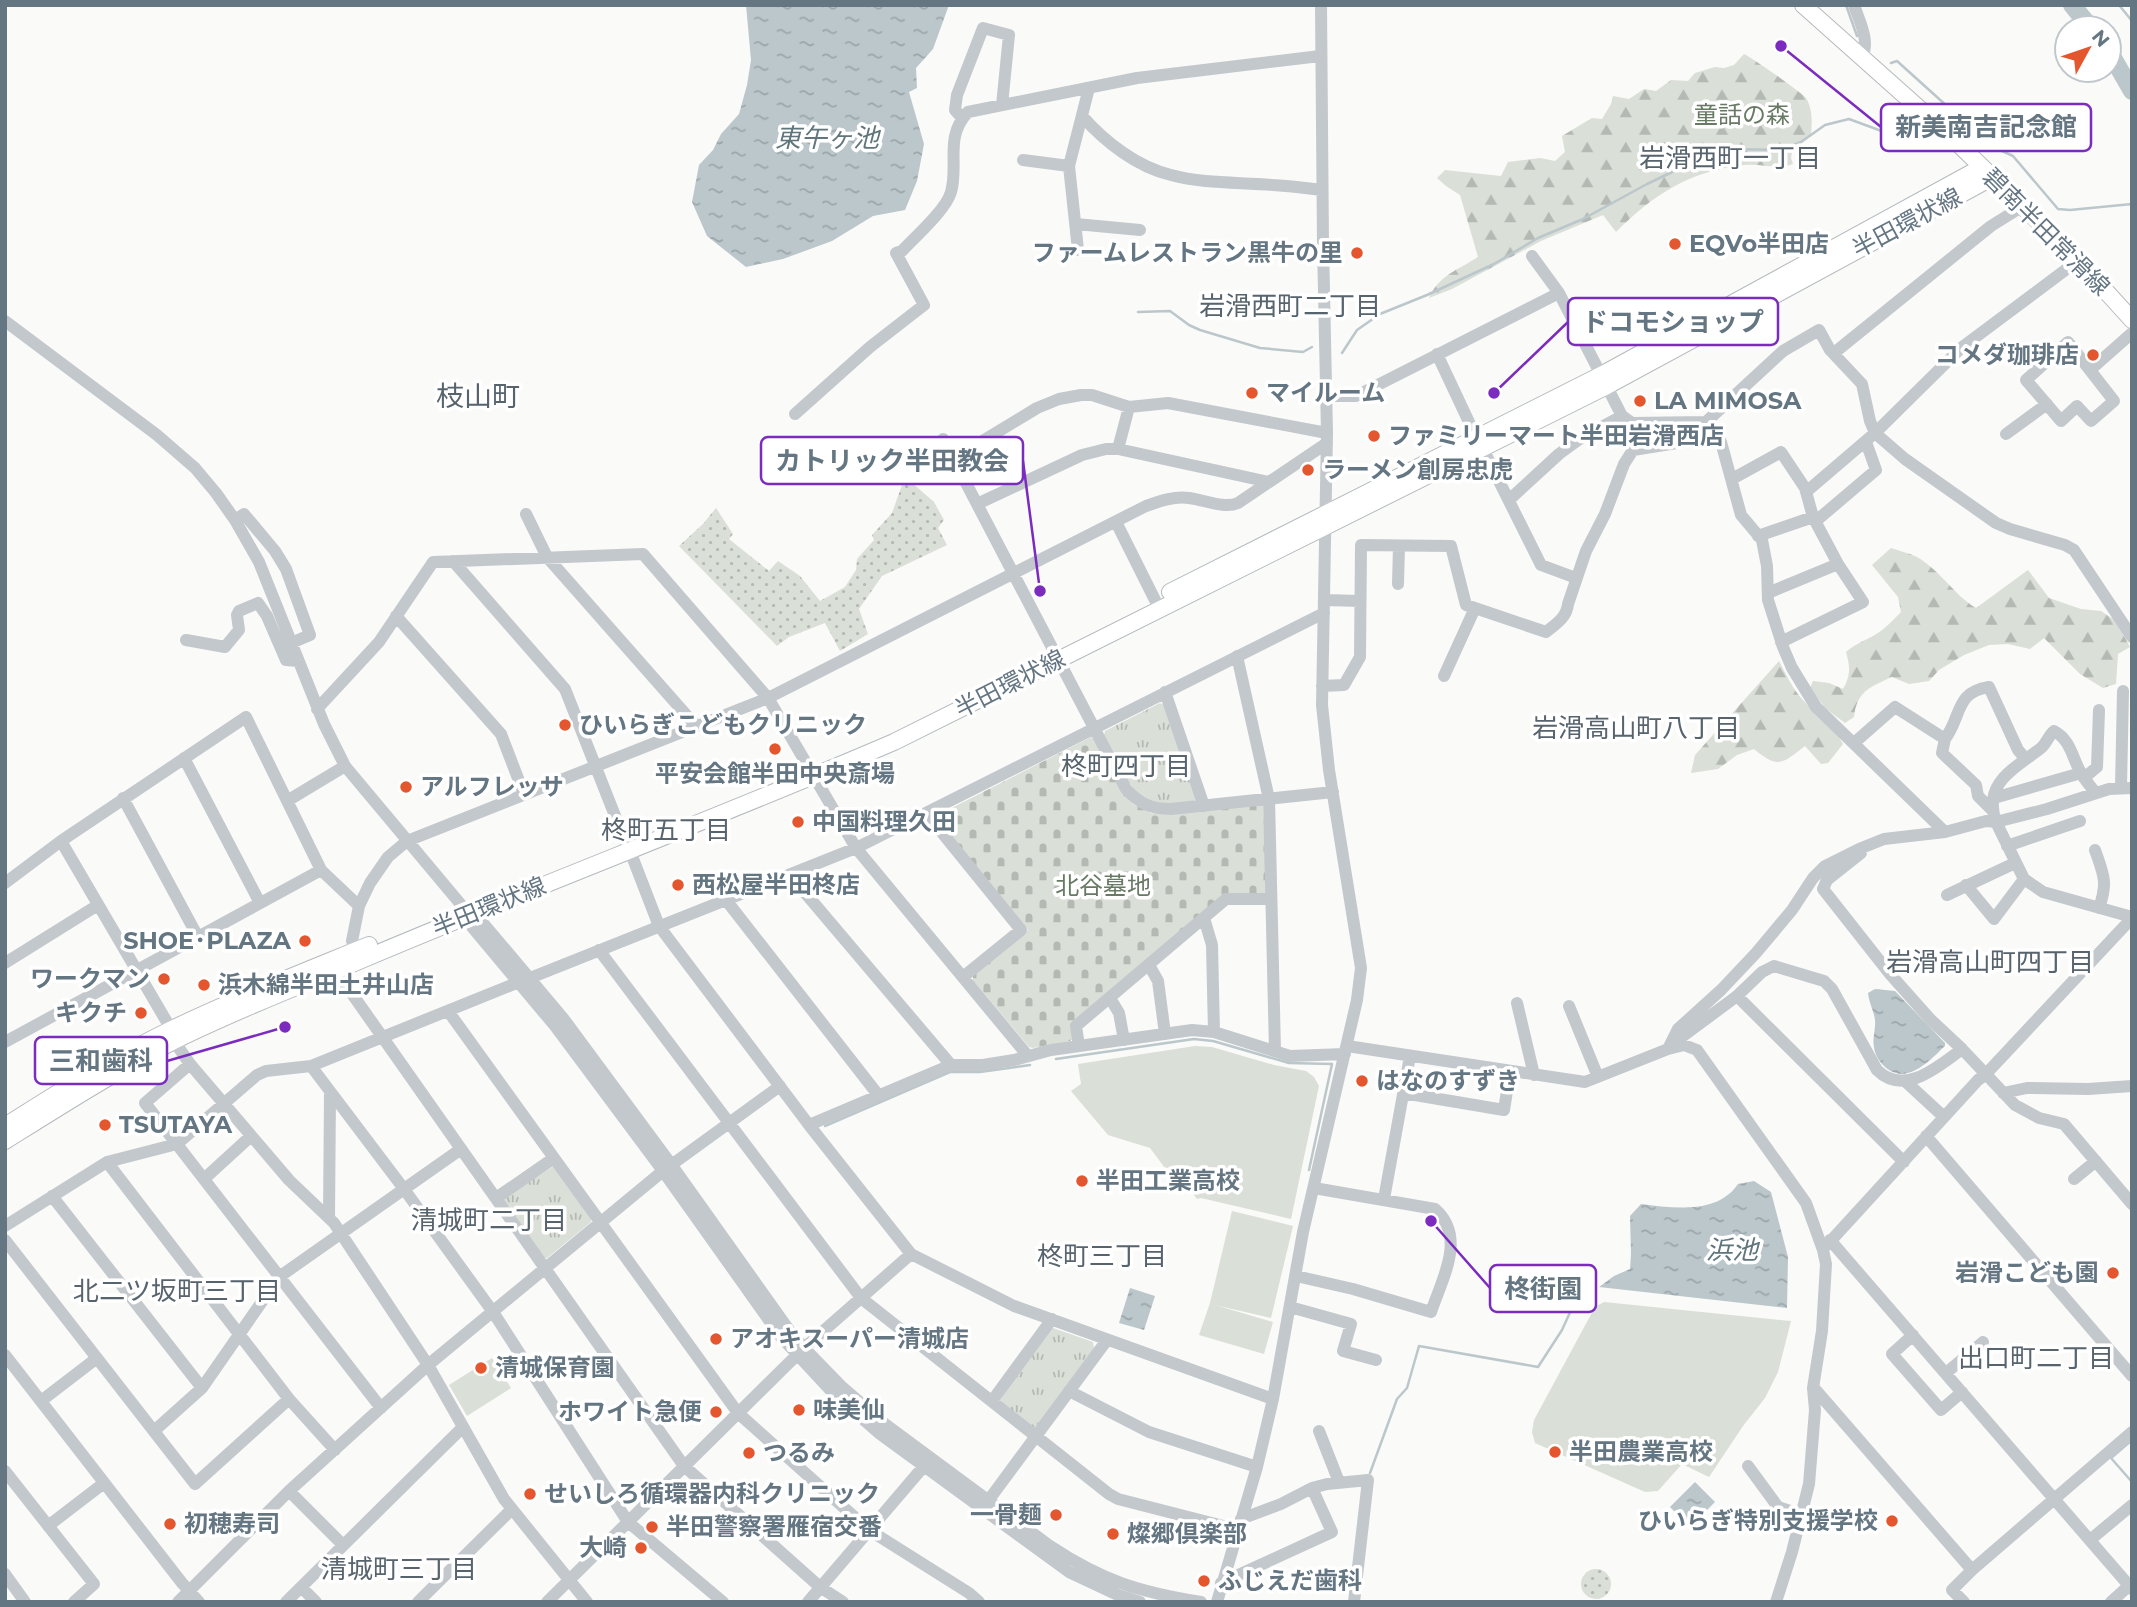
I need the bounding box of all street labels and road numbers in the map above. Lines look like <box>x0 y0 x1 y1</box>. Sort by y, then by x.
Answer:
street label: 碧南半田常滑線 <box>1977 162 2116 301</box>
street label: 半田環状線 <box>1847 182 1967 264</box>
street label: 半田環状線 <box>950 643 1070 724</box>
street label: 半田環状線 <box>428 871 550 942</box>

